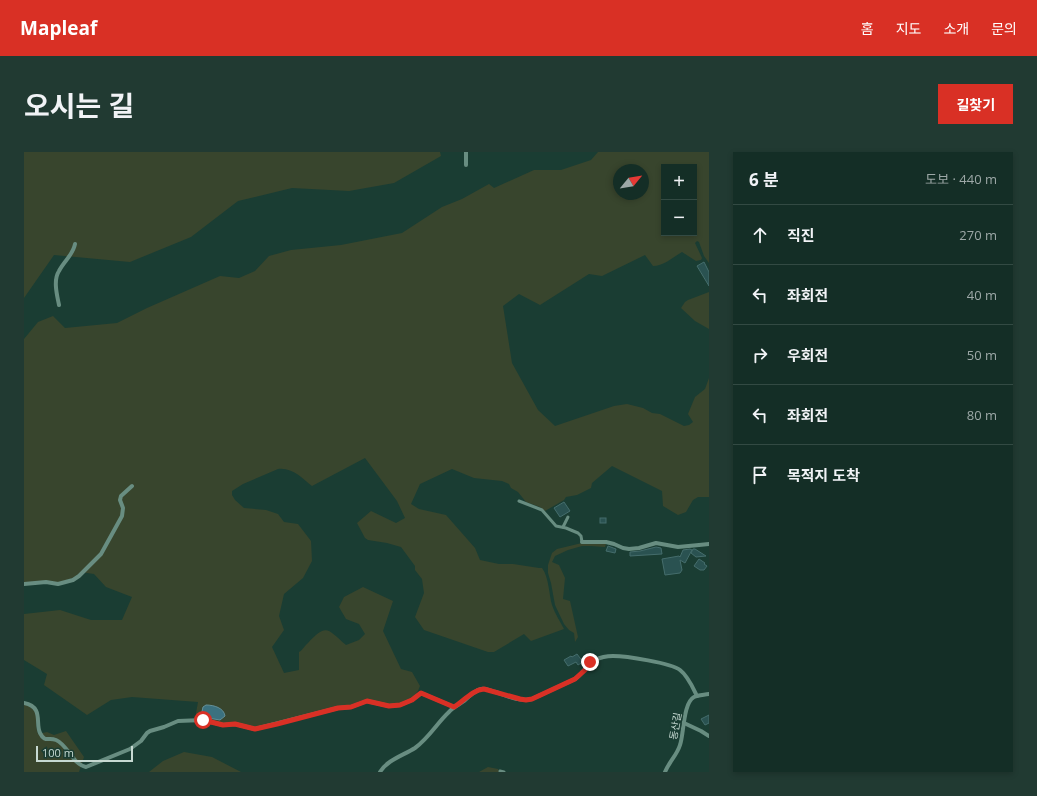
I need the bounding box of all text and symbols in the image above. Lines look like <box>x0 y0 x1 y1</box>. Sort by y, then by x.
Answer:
text: Mapleaf <box>20 15 97 41</box>
text: 홈 <box>861 19 874 38</box>
text: 지도 <box>896 19 921 38</box>
text: 소개 <box>943 19 969 38</box>
text: 문의 <box>991 19 1017 38</box>
button: 길찾기 <box>938 84 1013 124</box>
text: 오시는 길 <box>24 86 134 124</box>
north arrow <box>613 164 649 200</box>
map controls <box>661 164 697 236</box>
button: + <box>661 164 697 200</box>
text: 6 분 <box>749 168 779 191</box>
text: 도보 · 440 m <box>925 170 997 188</box>
button: − <box>661 200 697 236</box>
icon: ahead <box>749 224 771 246</box>
text: 직진 <box>787 225 815 245</box>
text: 270 m <box>959 226 997 244</box>
icon: left <box>749 284 771 306</box>
text: 좌회전 <box>787 285 828 305</box>
text: 40 m <box>967 286 997 304</box>
icon: right <box>749 344 771 366</box>
text: 우회전 <box>787 345 828 365</box>
text: 50 m <box>967 346 997 364</box>
icon: left <box>749 404 771 426</box>
text: 좌회전 <box>787 405 828 425</box>
text: 80 m <box>967 406 997 424</box>
icon: arrive <box>749 464 771 486</box>
text: 목적지 도착 <box>787 465 860 485</box>
route end <box>581 653 599 671</box>
route start <box>194 711 212 729</box>
street label: 동산길 <box>666 711 684 741</box>
scale bar <box>36 744 133 763</box>
text: 100 m <box>42 745 74 760</box>

